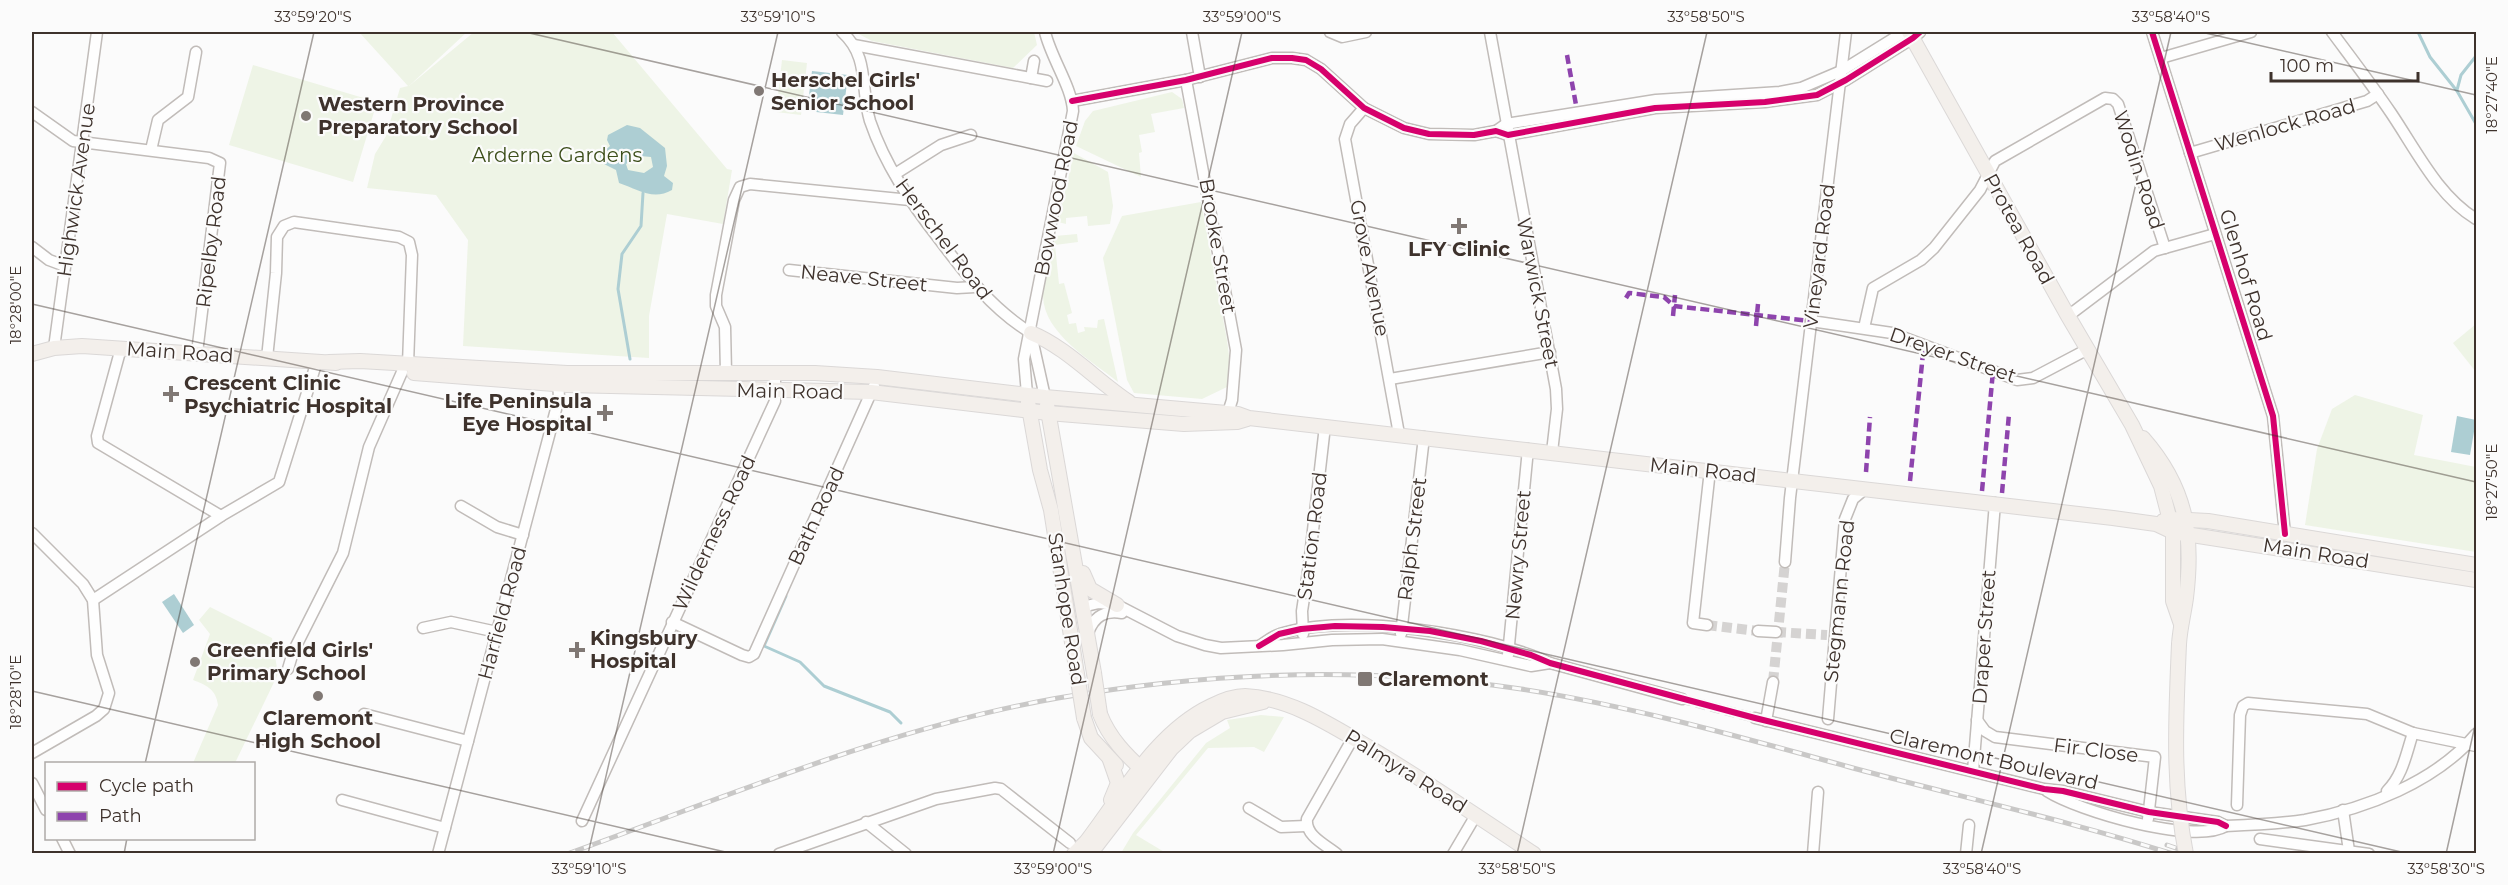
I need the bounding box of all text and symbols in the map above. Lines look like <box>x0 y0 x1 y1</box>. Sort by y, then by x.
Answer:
text: 33°59'20"S <box>274 7 352 26</box>
text: 33°59'10"S <box>741 7 815 26</box>
text: 33°59'00"S <box>1203 7 1281 26</box>
text: 33°58'50"S <box>1667 7 1745 26</box>
text: 33°58'40"S <box>2132 7 2210 26</box>
scale bar <box>2271 45 2418 83</box>
text: 100 m <box>2280 55 2334 77</box>
text: 18°27'40"E <box>2482 56 2501 134</box>
place label: Herschel Girls' Senior School <box>771 68 920 115</box>
marker: Herschel Girls' Senior School <box>752 84 766 98</box>
place label: Western Province Preparatory School <box>318 92 518 139</box>
street label: Wenlock Road <box>2212 93 2358 157</box>
street label: Highwick Avenue <box>52 101 100 279</box>
street label: Wodin Road <box>2108 107 2170 233</box>
marker: Western Province Preparatory School <box>299 109 313 123</box>
street label: Bowwood Road <box>1029 118 1083 278</box>
park label: Arderne Gardens <box>472 143 642 167</box>
street label: Protea Road <box>1979 169 2059 289</box>
street label: Herschel Road <box>891 174 997 304</box>
street label: Ripelby Road <box>191 175 231 309</box>
street label: Brooke Street <box>1194 176 1242 316</box>
street label: Vineyard Road <box>1798 182 1840 330</box>
street label: Grove Avenue <box>1345 198 1395 338</box>
street label: Glenhof Road <box>2215 206 2277 344</box>
street label: Warwick Street <box>1512 216 1564 370</box>
marker: LFY Clinic <box>1450 217 1468 235</box>
place label: LFY Clinic <box>1408 237 1510 261</box>
street label: Neave Street <box>799 259 929 297</box>
text: 18°28'00"E <box>6 266 25 344</box>
street label: Dreyer Street <box>1886 322 2020 388</box>
street label: Main Road <box>126 336 234 368</box>
place label: Crescent Clinic Psychiatric Hospital <box>184 371 392 418</box>
street label: Main Road <box>736 378 844 404</box>
marker: Crescent Clinic Psychiatric Hospital <box>162 385 180 403</box>
place label: Life Peninsula Eye Hospital <box>445 389 592 436</box>
marker: Life Peninsula Eye Hospital <box>596 404 614 422</box>
text: 18°27'50"E <box>2482 444 2501 520</box>
street label: Wilderness Road <box>667 451 761 615</box>
street label: Main Road <box>1648 452 1758 488</box>
street label: Bath Road <box>783 463 849 569</box>
street label: Station Road <box>1292 471 1332 601</box>
street label: Ralph Street <box>1393 476 1431 602</box>
street label: Newry Street <box>1500 489 1536 621</box>
street label: Stegmann Road <box>1819 518 1859 684</box>
street label: Stanhope Road <box>1043 531 1091 687</box>
street label: Main Road <box>2261 533 2371 573</box>
street label: Harfield Road <box>473 544 531 682</box>
street label: Draper Street <box>1967 569 2001 705</box>
place label: Kingsbury Hospital <box>590 626 698 673</box>
place label: Greenfield Girls' Primary School <box>207 638 373 685</box>
marker: Kingsbury Hospital <box>568 641 586 659</box>
text: 18°28'10"E <box>6 655 25 729</box>
marker: Greenfield Girls' Primary School <box>188 655 202 669</box>
place label: Claremont <box>1378 667 1489 691</box>
marker: Claremont <box>1356 670 1374 688</box>
marker: Claremont High School <box>311 689 325 703</box>
place label: Claremont High School <box>255 706 381 753</box>
street label: Claremont Boulevard <box>1887 723 2101 795</box>
street label: Palmyra Road <box>1341 724 1471 818</box>
street label: Fir Close <box>2052 733 2140 767</box>
legend <box>45 762 255 840</box>
text: Cycle path <box>99 775 194 797</box>
text: Path <box>99 805 142 827</box>
text: 33°59'10"S <box>552 859 626 878</box>
text: 33°59'00"S <box>1014 859 1092 878</box>
text: 33°58'50"S <box>1478 859 1556 878</box>
text: 33°58'40"S <box>1943 859 2021 878</box>
text: 33°58'30"S <box>2407 859 2485 878</box>

